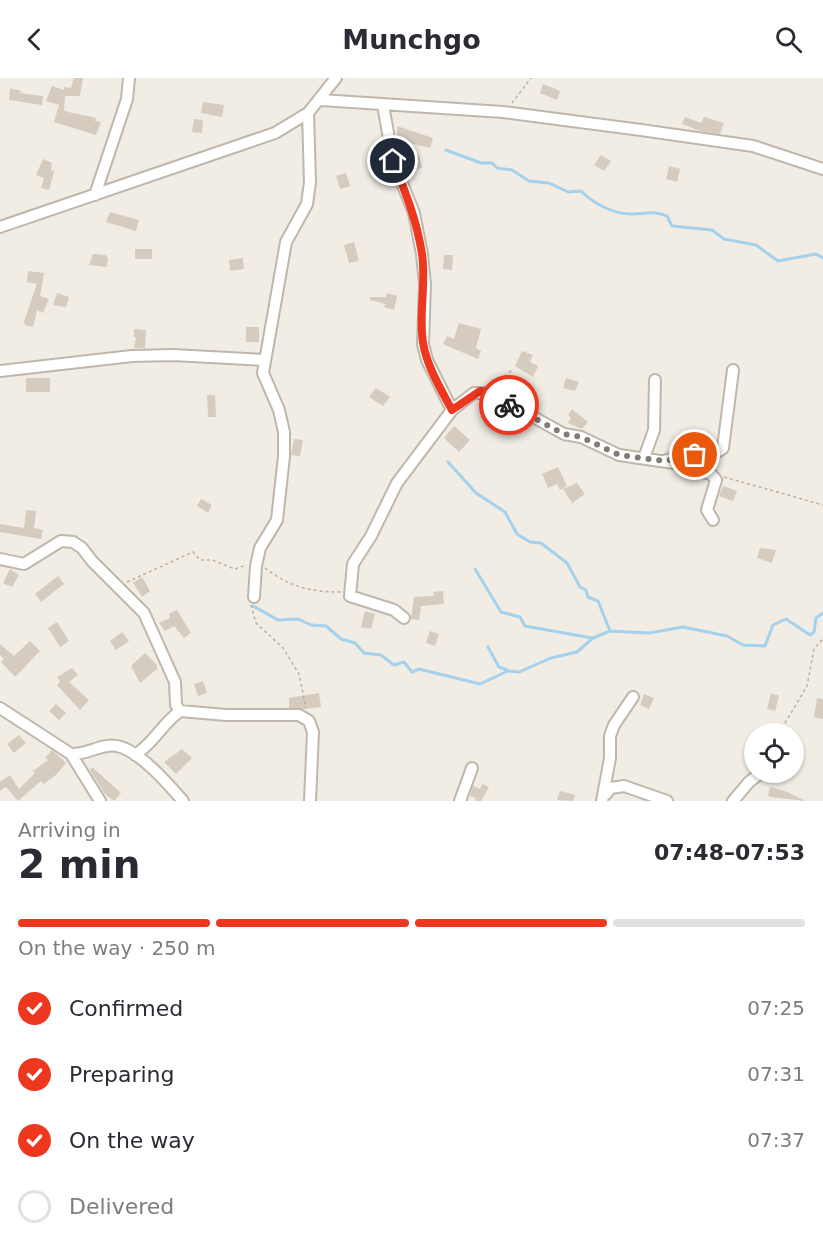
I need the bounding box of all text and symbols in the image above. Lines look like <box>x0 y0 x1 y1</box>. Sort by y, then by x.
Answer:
icon: back <box>18 23 51 56</box>
icon: search <box>772 23 805 56</box>
text: Munchgo <box>342 24 481 55</box>
pin <box>367 135 418 186</box>
icon: home <box>376 144 409 177</box>
courier <box>479 375 539 435</box>
icon: bike <box>493 389 526 422</box>
pin <box>669 429 720 480</box>
icon: bag <box>678 438 711 471</box>
map controls <box>744 723 804 783</box>
button: locate <box>744 723 804 783</box>
text: Arriving in <box>18 818 121 842</box>
text: 07:48–07:53 <box>654 840 805 865</box>
text: 2 min <box>18 842 140 887</box>
text: On the way · 250 m <box>18 936 216 960</box>
icon: check <box>18 992 51 1025</box>
text: Confirmed <box>69 996 183 1021</box>
text: 07:25 <box>747 996 805 1020</box>
icon: check <box>18 1058 51 1091</box>
text: Preparing <box>69 1062 175 1087</box>
text: 07:31 <box>747 1062 805 1086</box>
icon: check <box>18 1124 51 1157</box>
text: On the way <box>69 1128 195 1153</box>
text: 07:37 <box>747 1128 805 1152</box>
text: Delivered <box>69 1194 174 1219</box>

